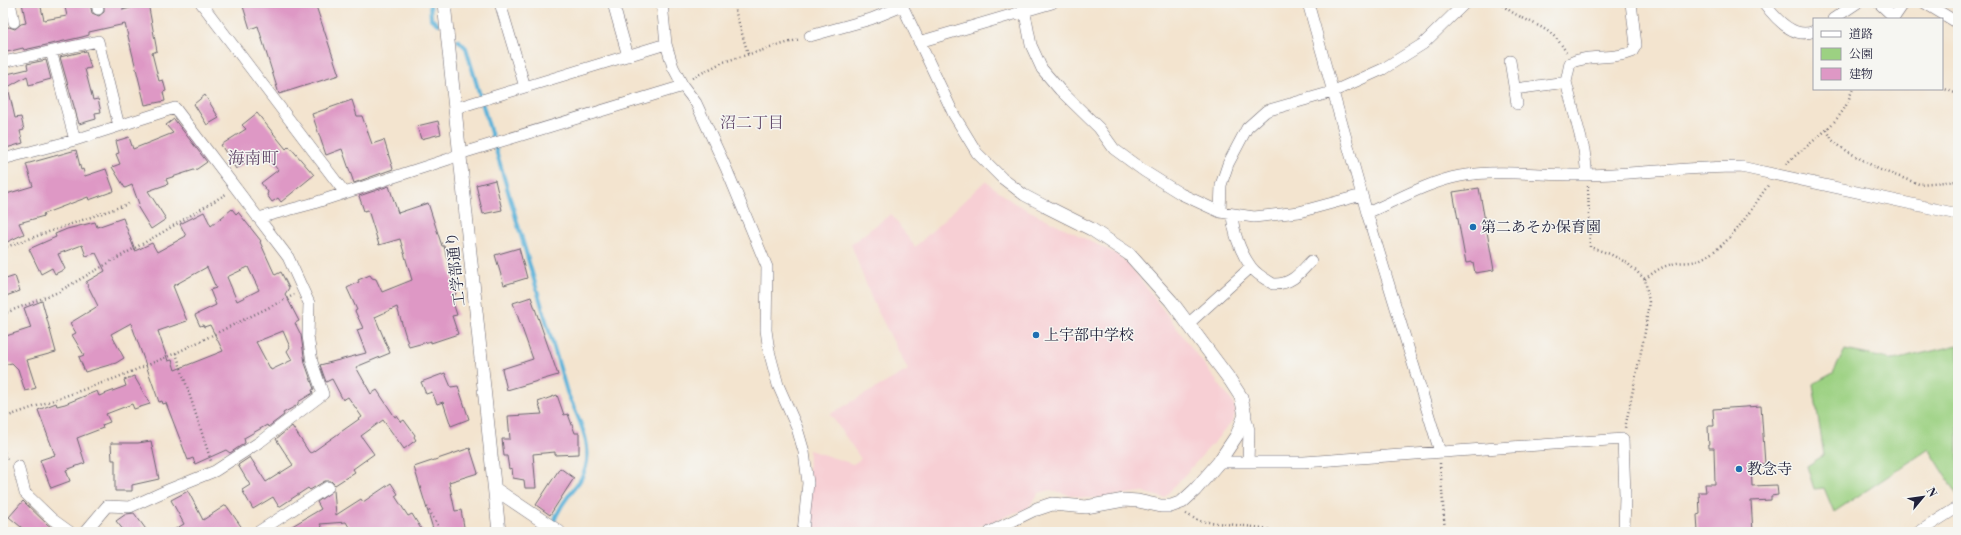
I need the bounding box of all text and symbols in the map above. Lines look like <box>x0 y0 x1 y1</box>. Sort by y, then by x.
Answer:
legend <box>1813 18 1943 90</box>
text: 道路 <box>1849 27 1873 42</box>
text: 公園 <box>1849 47 1873 62</box>
text: 建物 <box>1849 67 1873 82</box>
district label: 沼二丁目 <box>720 113 784 133</box>
district label: 海南町 <box>228 148 279 170</box>
place label: 第二あそか保育園 <box>1481 218 1601 237</box>
marker: 第二あそか保育園 <box>1468 222 1478 232</box>
street label: 工学部通り <box>443 231 469 307</box>
place label: 上宇部中学校 <box>1044 326 1134 345</box>
marker: 上宇部中学校 <box>1031 330 1041 340</box>
place label: 教念寺 <box>1747 460 1792 479</box>
marker: 教念寺 <box>1734 464 1744 474</box>
north arrow <box>1903 477 1943 517</box>
text: N <box>1923 485 1939 500</box>

